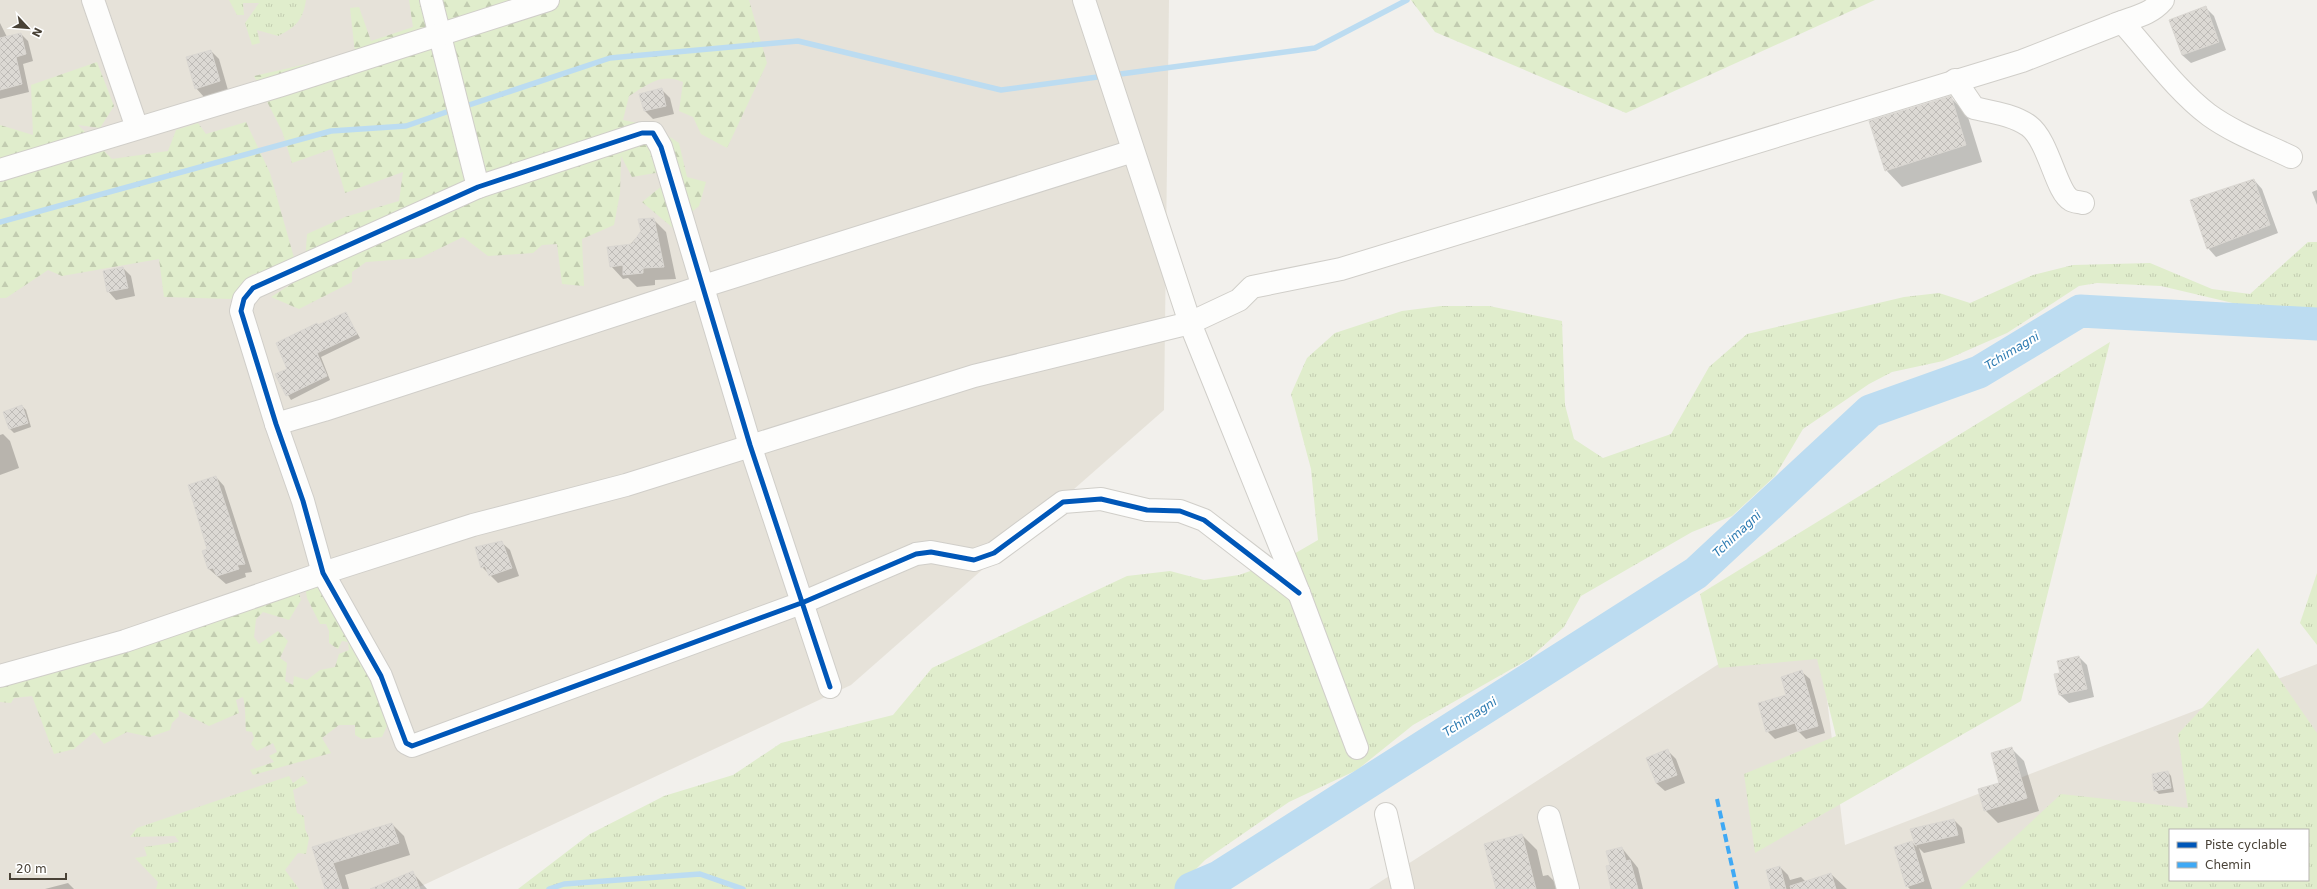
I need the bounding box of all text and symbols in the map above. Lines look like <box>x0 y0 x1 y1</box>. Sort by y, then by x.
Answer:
north arrow <box>8 8 48 48</box>
text: N <box>29 25 44 39</box>
water label: Tchimagni <box>1982 329 2042 373</box>
water label: Tchimagni <box>1710 508 1765 560</box>
water label: Tchimagni <box>1441 694 1500 739</box>
legend <box>2169 829 2309 881</box>
text: Piste cyclable <box>2205 838 2287 852</box>
scale bar <box>10 855 66 881</box>
text: Chemin <box>2205 858 2251 872</box>
text: 20 m <box>16 862 47 876</box>

